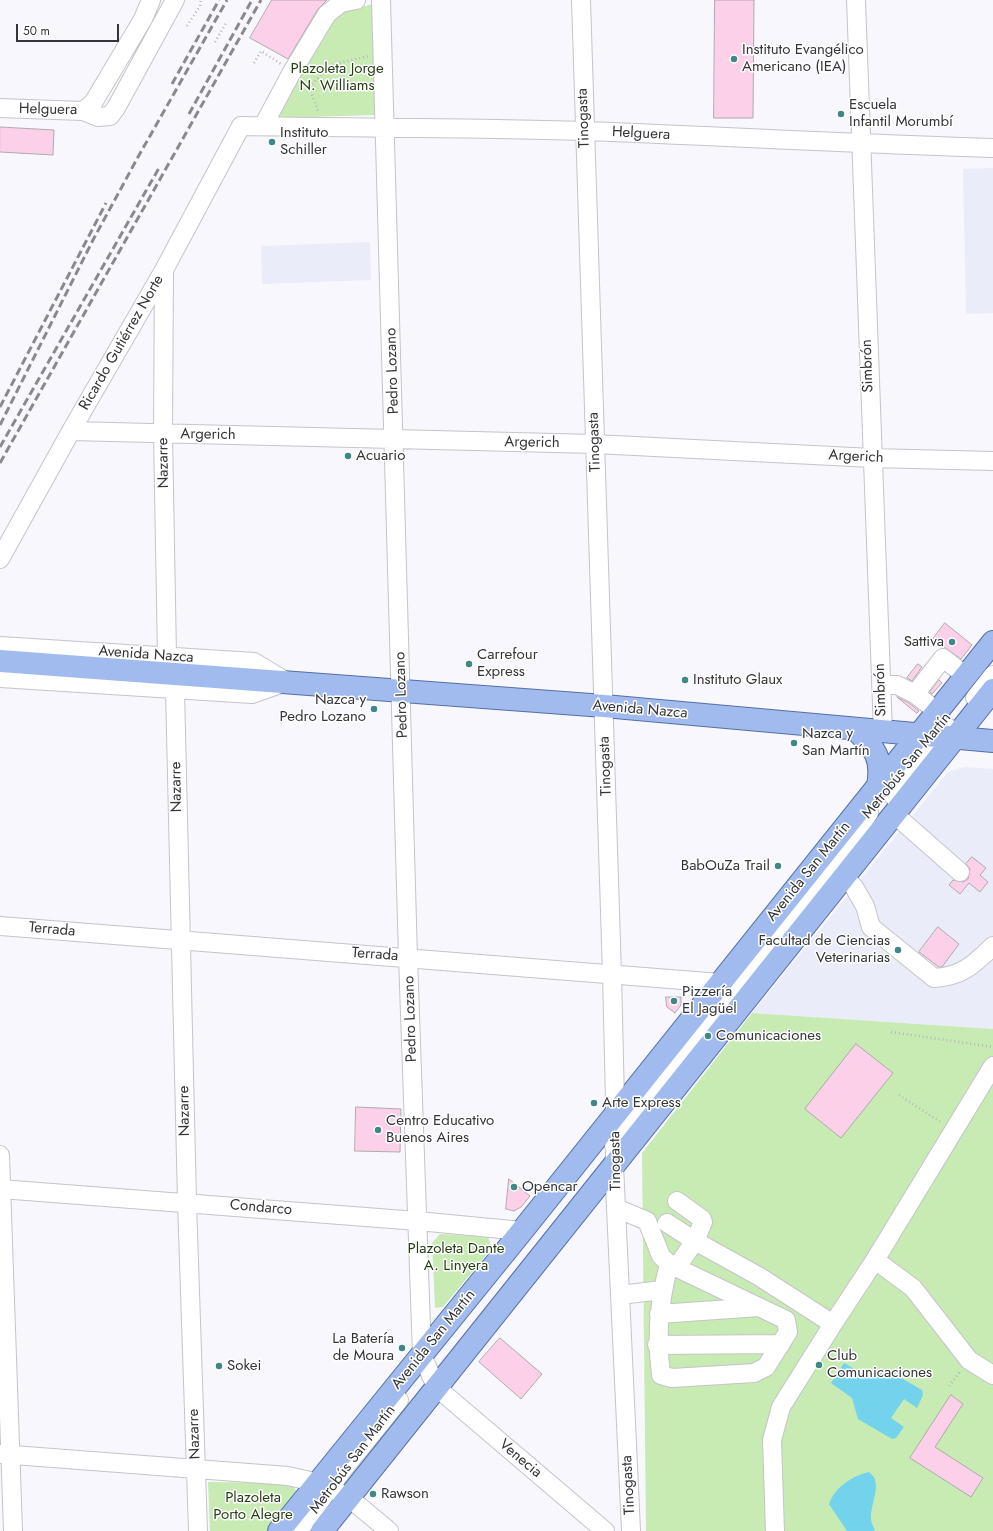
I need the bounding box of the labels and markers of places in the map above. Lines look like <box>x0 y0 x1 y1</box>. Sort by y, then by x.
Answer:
place label: Instituto Evangélico Americano (IEA) <box>742 41 864 76</box>
marker: Instituto Evangélico Americano (IEA) <box>729 54 739 64</box>
place label: Escuela Infantil Morumbí <box>849 96 953 131</box>
marker: Escuela Infantil Morumbí <box>836 109 846 119</box>
place label: Instituto Schiller <box>280 124 328 159</box>
marker: Instituto Schiller <box>267 137 277 147</box>
place label: Acuario <box>356 447 405 465</box>
marker: Acuario <box>343 451 353 461</box>
place label: Sattiva <box>904 633 944 651</box>
marker: Sattiva <box>947 637 957 647</box>
place label: Carrefour Express <box>477 646 538 681</box>
marker: Carrefour Express <box>464 659 474 669</box>
place label: Instituto Glaux <box>693 671 782 689</box>
marker: Instituto Glaux <box>680 675 690 685</box>
place label: Nazca y Pedro Lozano <box>279 691 366 726</box>
marker: Nazca y Pedro Lozano <box>369 704 379 714</box>
place label: Nazca y San Martín <box>802 725 870 760</box>
marker: Nazca y San Martín <box>789 738 799 748</box>
place label: BabOuZa Trail <box>681 857 770 875</box>
marker: BabOuZa Trail <box>773 861 783 871</box>
place label: Facultad de Ciencias Veterinarias <box>758 932 890 967</box>
marker: Facultad de Ciencias Veterinarias <box>893 945 903 955</box>
place label: Pizzería El Jagüel <box>682 983 737 1018</box>
marker: Pizzería El Jagüel <box>669 996 679 1006</box>
place label: Comunicaciones <box>716 1027 821 1045</box>
marker: Comunicaciones <box>703 1031 713 1041</box>
place label: Arte Express <box>602 1094 681 1112</box>
marker: Arte Express <box>589 1098 599 1108</box>
place label: Centro Educativo Buenos Aires <box>386 1112 494 1147</box>
marker: Centro Educativo Buenos Aires <box>373 1125 383 1135</box>
place label: Opencar <box>522 1178 578 1196</box>
marker: Opencar <box>509 1182 519 1192</box>
place label: La Batería de Moura <box>332 1330 394 1365</box>
marker: La Batería de Moura <box>397 1343 407 1353</box>
place label: Club Comunicaciones <box>827 1347 932 1382</box>
place label: Sokei <box>227 1357 261 1375</box>
marker: Club Comunicaciones <box>814 1360 824 1370</box>
marker: Sokei <box>214 1361 224 1371</box>
place label: Rawson <box>381 1485 429 1503</box>
marker: Rawson <box>368 1489 378 1499</box>

